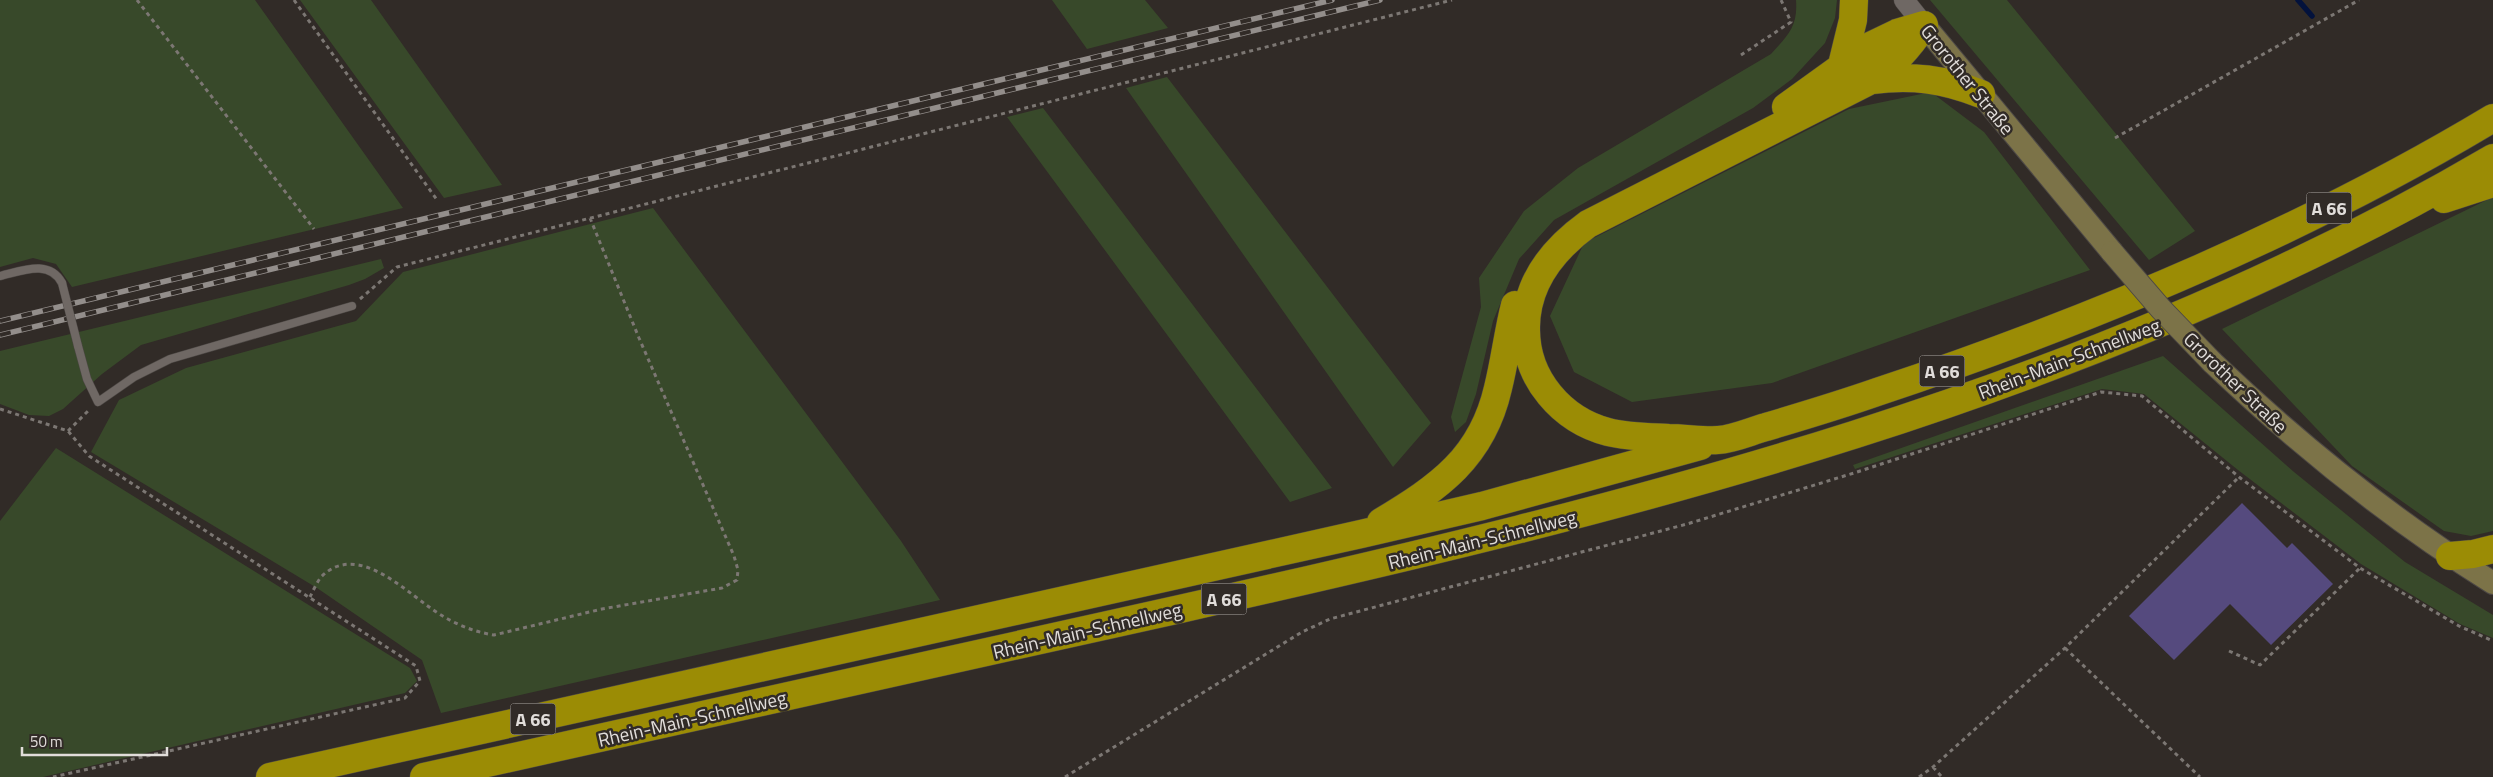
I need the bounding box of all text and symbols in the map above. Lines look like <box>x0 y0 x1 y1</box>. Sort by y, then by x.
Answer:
street label: Grorother Straße <box>1914 17 2022 141</box>
road number: A 66 <box>2306 192 2352 224</box>
street label: Rhein-Main-Schnellweg <box>1974 310 2164 406</box>
street label: Grorother Straße <box>2177 325 2295 439</box>
road number: A 66 <box>1920 356 1964 386</box>
street label: Rhein-Main-Schnellweg <box>1385 502 1579 576</box>
road number: A 66 <box>1202 584 1246 614</box>
street label: Rhein-Main-Schnellweg <box>990 594 1184 666</box>
street label: Rhein-Main-Schnellweg <box>595 682 789 754</box>
road number: A 66 <box>510 704 556 734</box>
scale bar <box>22 724 168 756</box>
text: 50 m <box>30 730 63 753</box>

